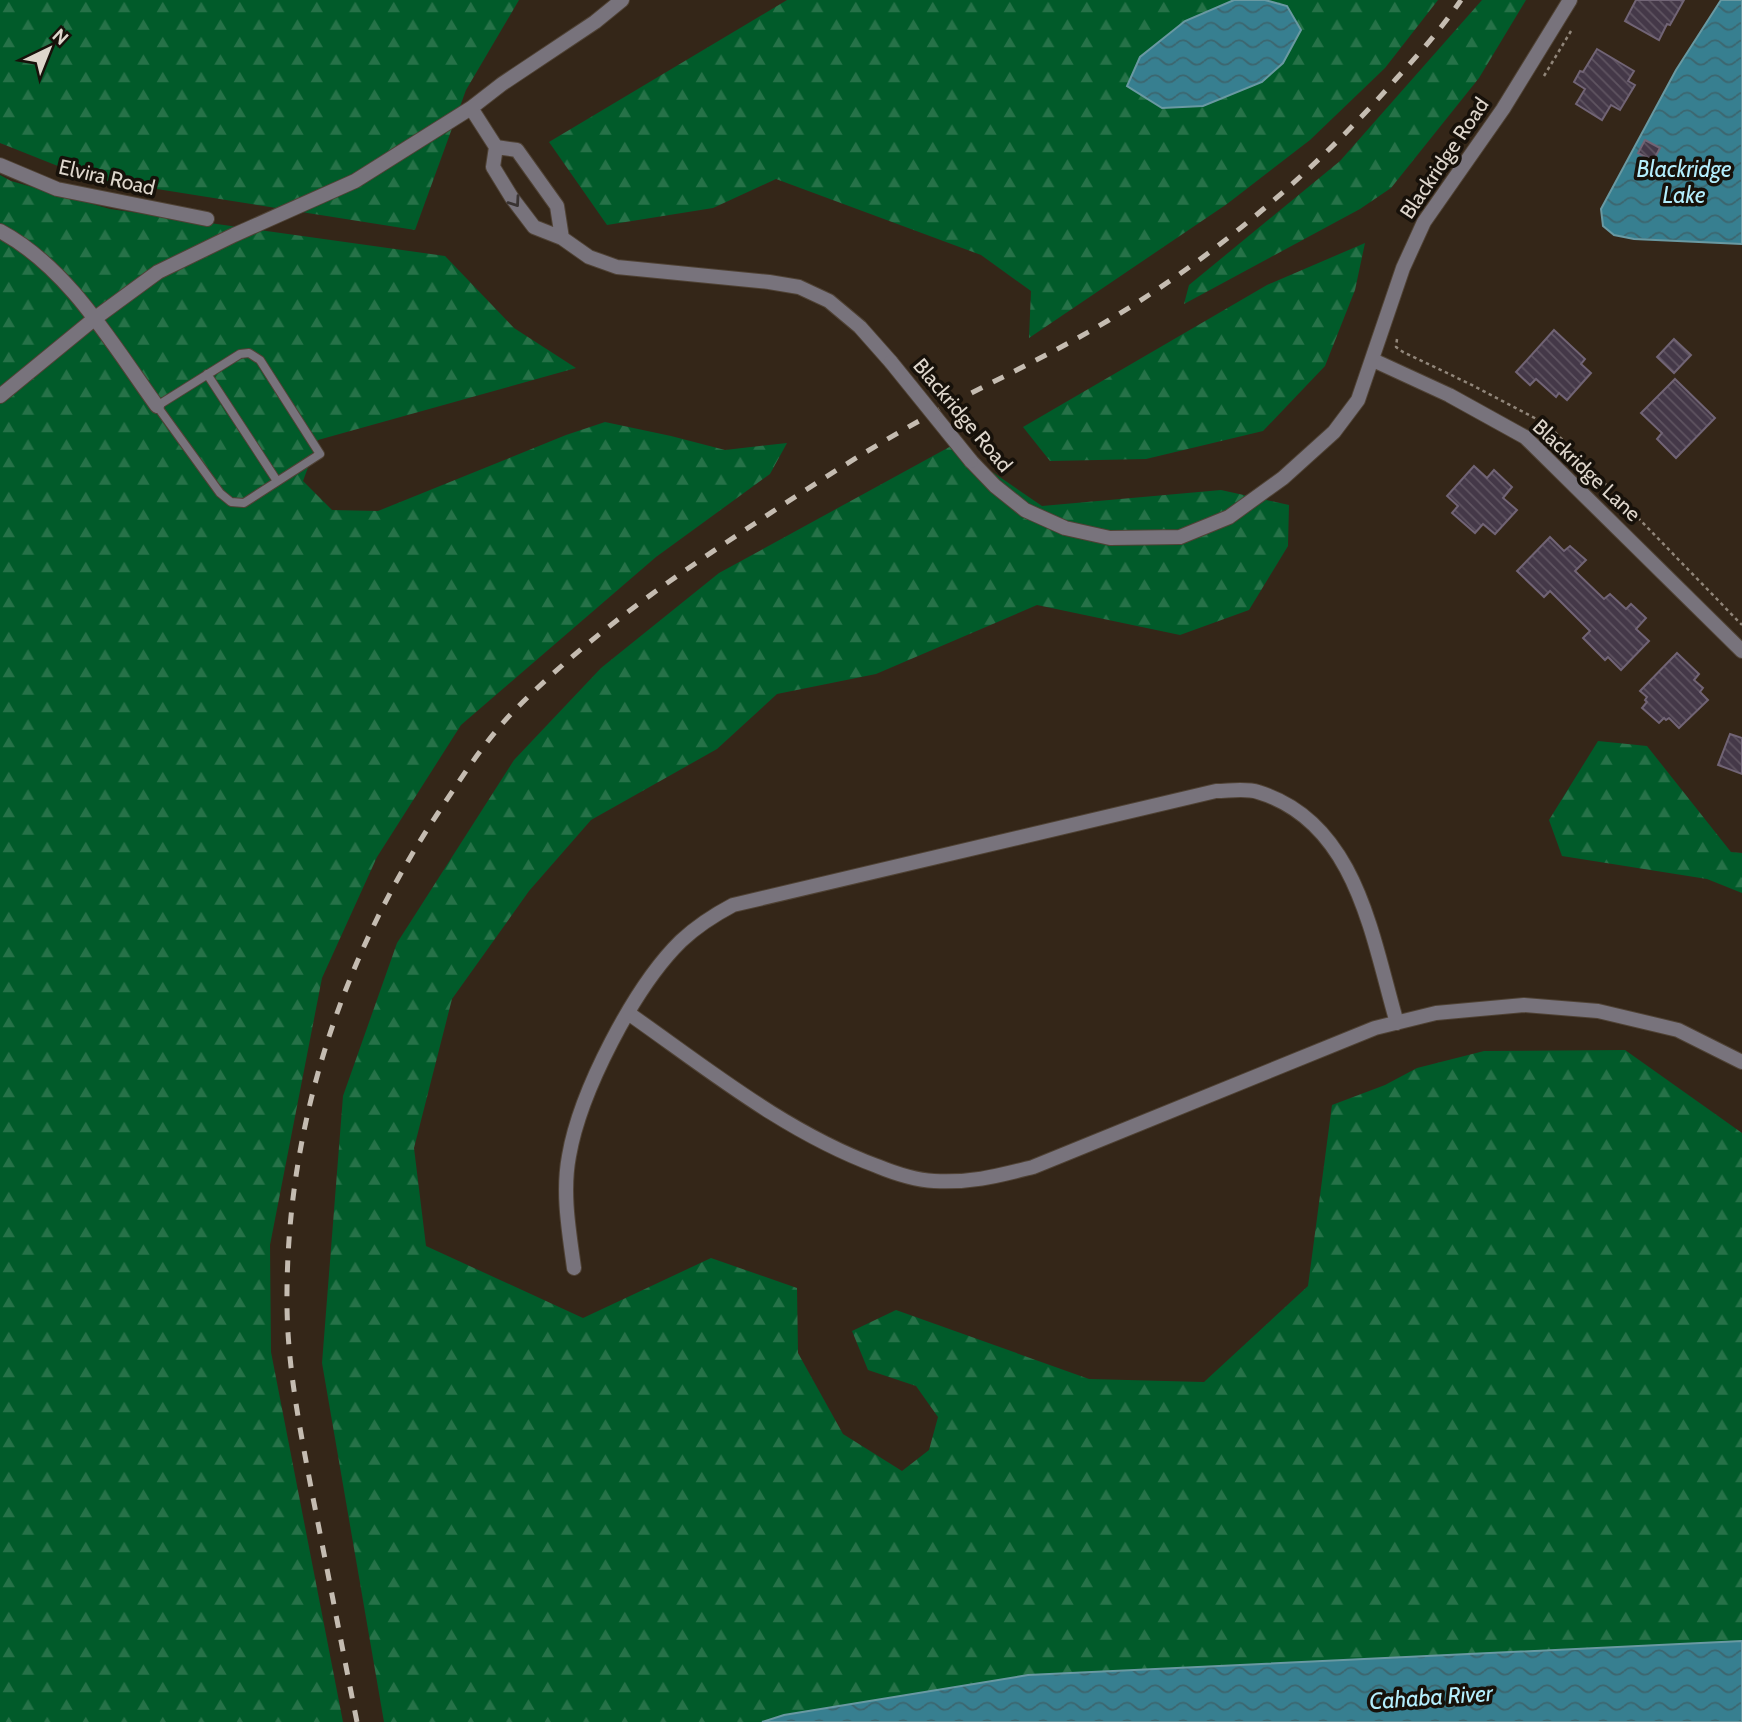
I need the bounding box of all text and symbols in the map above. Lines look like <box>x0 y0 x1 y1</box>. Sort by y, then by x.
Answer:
north arrow <box>14 14 84 84</box>
text: N <box>47 24 73 50</box>
street label: Blackridge Road <box>1394 93 1494 223</box>
street label: Elvira Road <box>56 154 158 200</box>
water label: Blackridge Lake <box>1636 155 1732 209</box>
one-way arrow <box>507 194 519 207</box>
street label: Blackridge Road <box>908 353 1018 477</box>
street label: Blackridge Lane <box>1528 414 1646 526</box>
water label: Cahaba River <box>1368 1679 1495 1715</box>

